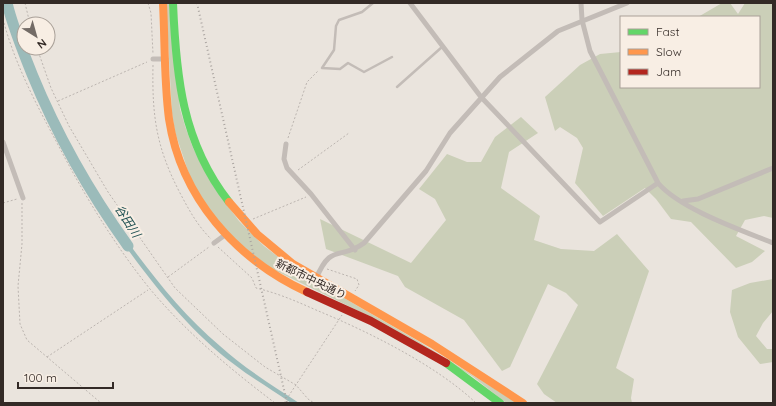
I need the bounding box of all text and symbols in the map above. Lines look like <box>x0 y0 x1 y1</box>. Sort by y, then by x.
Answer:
north arrow <box>16 16 56 56</box>
legend <box>620 16 760 88</box>
text: Fast <box>656 24 680 39</box>
text: N <box>35 36 49 52</box>
text: Slow <box>656 44 682 59</box>
text: Jam <box>656 64 681 79</box>
water label: 谷田川 <box>112 202 145 242</box>
street label: 新都市中央通り <box>273 256 349 302</box>
scale bar <box>18 364 113 390</box>
text: 100 m <box>24 370 57 385</box>

